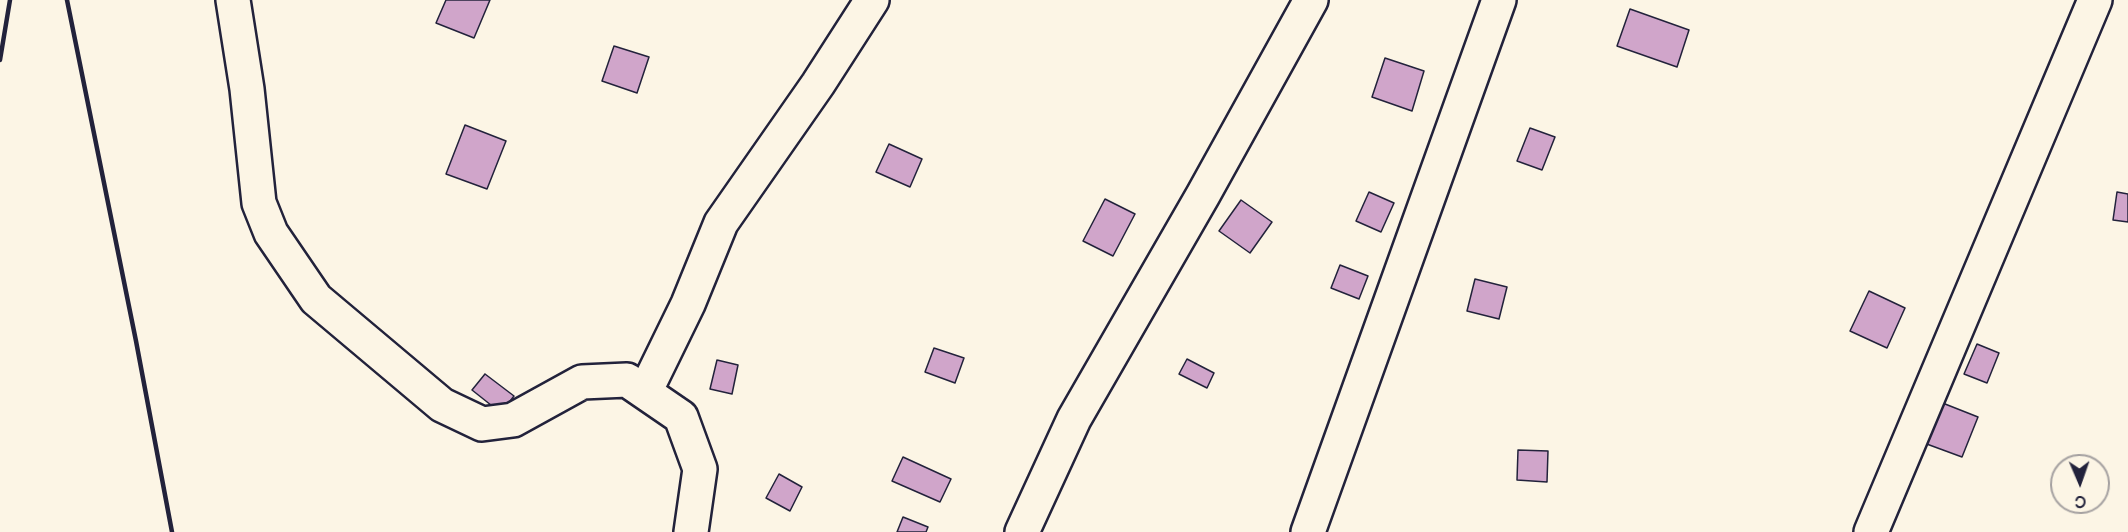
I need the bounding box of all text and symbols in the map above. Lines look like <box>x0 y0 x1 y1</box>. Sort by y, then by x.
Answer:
north arrow <box>2050 454 2110 514</box>
text: С <box>2075 491 2086 510</box>

